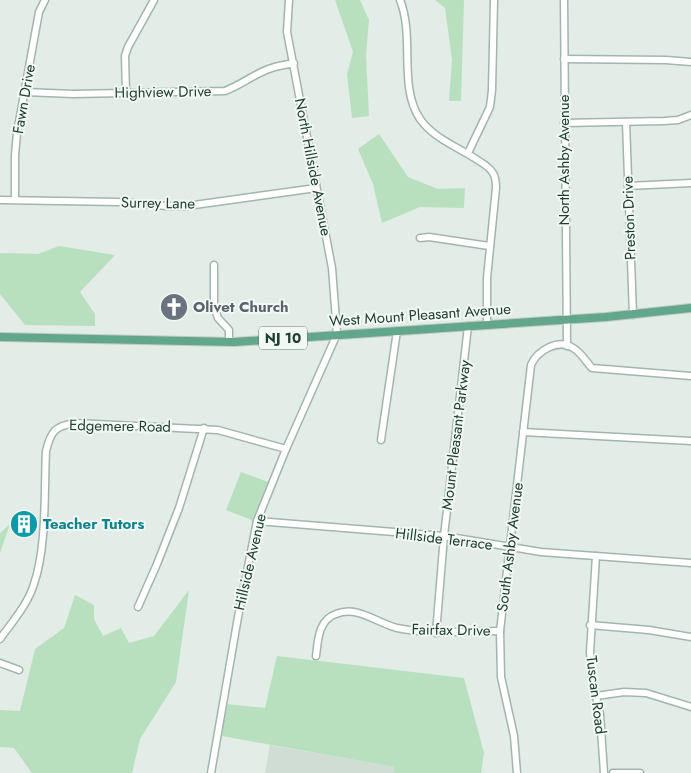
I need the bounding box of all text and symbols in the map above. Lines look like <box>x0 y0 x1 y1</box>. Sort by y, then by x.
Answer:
street label: Fawn Drive <box>7 62 41 135</box>
street label: Highview Drive <box>114 80 212 104</box>
street label: North Ashby Avenue <box>553 94 575 225</box>
street label: North Hillside Avenue <box>289 96 337 238</box>
street label: Preston Drive <box>617 175 641 260</box>
street label: Surrey Lane <box>121 191 196 215</box>
church icon: Olivet Church <box>159 292 189 322</box>
place label: Olivet Church <box>193 296 289 318</box>
street label: West Mount Pleasant Avenue <box>328 298 512 332</box>
road number: NJ 10 <box>259 326 307 349</box>
street label: Mount Pleasant Parkway <box>436 358 476 511</box>
street label: Edgemere Road <box>69 414 171 438</box>
street label: South Ashby Avenue <box>491 481 529 613</box>
building icon: Teacher Tutors <box>9 509 39 539</box>
street label: Hillside Avenue <box>228 511 272 613</box>
place label: Teacher Tutors <box>43 513 144 535</box>
street label: Hillside Terrace <box>394 522 494 556</box>
street label: Fairfax Drive <box>411 618 491 642</box>
street label: Tuscan Road <box>580 655 612 735</box>

